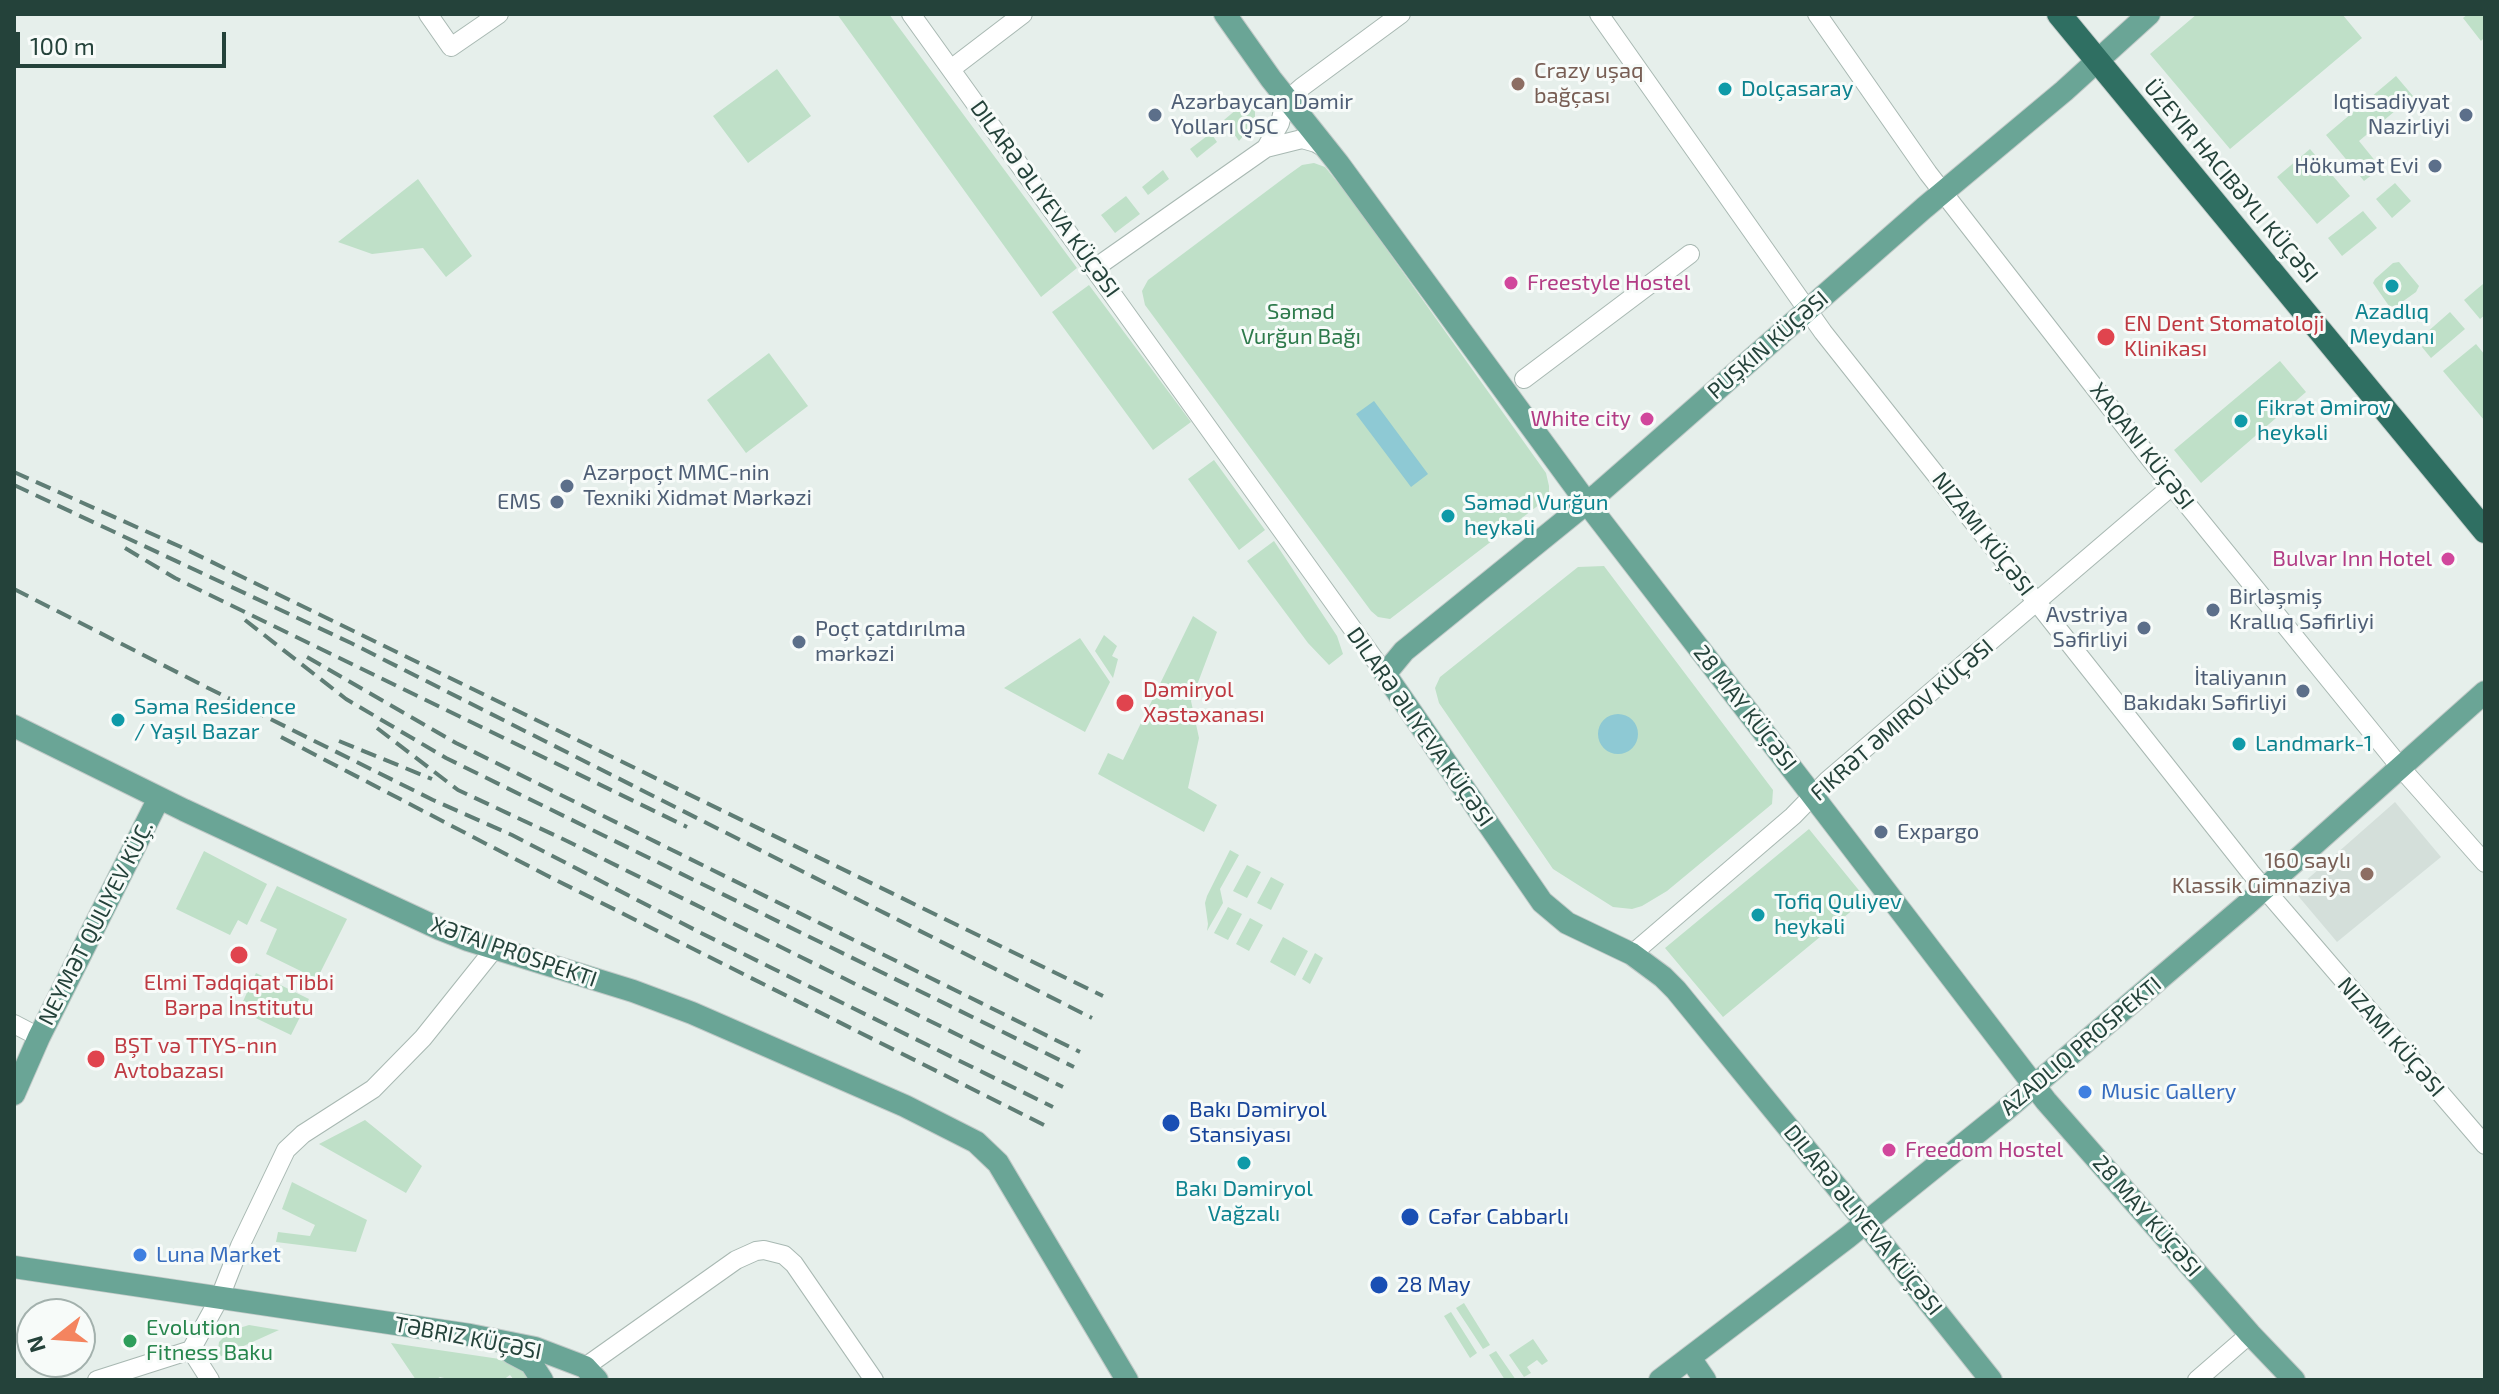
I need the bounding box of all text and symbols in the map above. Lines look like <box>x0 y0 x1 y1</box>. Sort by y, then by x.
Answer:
scale bar <box>20 16 230 66</box>
text: 100 m <box>30 31 95 60</box>
place label: Crazy uşaq bağçası <box>1534 58 1644 110</box>
street label: ÜZEYIR HACIBƏYLI KÜÇƏSI <box>2138 74 2324 288</box>
marker: Crazy uşaq bağçası <box>1509 75 1527 93</box>
place label: Dolçasaray <box>1741 76 1853 102</box>
marker: Dolçasaray <box>1716 80 1734 98</box>
place label: Azərbaycan Dəmir Yolları QSC <box>1171 89 1353 140</box>
place label: Iqtisadiyyat Nazirliyi <box>2333 89 2450 140</box>
street label: DILARƏ ƏLIYEVA KÜÇƏSI <box>965 95 1125 303</box>
marker: Azərbaycan Dəmir Yolları QSC <box>1146 106 1164 124</box>
marker: Iqtisadiyyat Nazirliyi <box>2457 106 2475 124</box>
place label: Hökumət Evi <box>2294 153 2419 179</box>
marker: Hökumət Evi <box>2426 157 2444 175</box>
place label: Freestyle Hostel <box>1527 270 1690 296</box>
marker: Freestyle Hostel <box>1502 274 1520 292</box>
marker: Azadlıq Meydanı <box>2383 277 2401 295</box>
street label: PUŞKIN KÜÇƏSI <box>1702 285 1834 405</box>
park label: Səməd Vurğun Bağı <box>1241 299 1361 350</box>
place label: Azadlıq Meydanı <box>2349 299 2435 350</box>
place label: EN Dent Stomatoloji Klinikası <box>2124 311 2325 362</box>
marker: EN Dent Stomatoloji Klinikası <box>2095 326 2117 348</box>
street label: XAQANI KÜÇƏSI <box>2084 377 2200 515</box>
place label: Fikrət Əmirov heykəli <box>2257 395 2391 446</box>
place label: White city <box>1531 406 1631 432</box>
marker: White city <box>1638 410 1656 428</box>
marker: Fikrət Əmirov heykəli <box>2232 412 2250 430</box>
place label: Azərpoçt MMC-nin Texniki Xidmət Mərkəzi <box>583 460 812 512</box>
street label: NIZAMI KÜÇƏSI <box>1927 467 2039 601</box>
marker: Azərpoçt MMC-nin Texniki Xidmət Mərkəzi <box>558 477 576 495</box>
place label: EMS <box>497 489 541 515</box>
place label: Səməd Vurğun heykəli <box>1464 490 1608 542</box>
marker: EMS <box>548 493 566 511</box>
marker: Səməd Vurğun heykəli <box>1439 507 1457 525</box>
place label: Bulvar Inn Hotel <box>2272 546 2432 572</box>
marker: Bulvar Inn Hotel <box>2439 550 2457 568</box>
place label: Birləşmiş Krallıq Səfirliyi <box>2229 584 2374 636</box>
marker: Birləşmiş Krallıq Səfirliyi <box>2204 601 2222 619</box>
place label: Avstriya Səfirliyi <box>2046 602 2128 654</box>
place label: Poçt çatdırılma mərkəzi <box>815 616 966 668</box>
marker: Avstriya Səfirliyi <box>2135 619 2153 637</box>
street label: DILARƏ ƏLIYEVA KÜÇƏSI <box>1341 622 1499 832</box>
marker: Poçt çatdırılma mərkəzi <box>790 633 808 651</box>
street label: FIKRƏT ƏMIROV KÜÇƏSI <box>1805 633 1999 807</box>
street label: 28 MAY KÜÇƏSI <box>1688 640 1802 776</box>
place label: İtaliyanın Bakıdakı Səfirliyi <box>2123 665 2287 716</box>
place label: Dəmiryol Xəstəxanası <box>1143 677 1265 728</box>
marker: İtaliyanın Bakıdakı Səfirliyi <box>2294 682 2312 700</box>
marker: Dəmiryol Xəstəxanası <box>1114 692 1136 714</box>
place label: Səma Residence / Yaşıl Bazar <box>134 694 296 746</box>
marker: Səma Residence / Yaşıl Bazar <box>109 711 127 729</box>
place label: Landmark-1 <box>2255 731 2373 757</box>
marker: Landmark-1 <box>2230 735 2248 753</box>
street label: NEYMƏT QULIYEV KÜÇ. <box>33 816 159 1030</box>
place label: Expargo <box>1897 819 1979 845</box>
marker: Expargo <box>1872 823 1890 841</box>
place label: 160 saylı Klassik Gimnaziya <box>2172 848 2351 900</box>
marker: 160 saylı Klassik Gimnaziya <box>2358 865 2376 883</box>
place label: Tofiq Quliyev heykəli <box>1774 889 1902 940</box>
marker: Tofiq Quliyev heykəli <box>1749 906 1767 924</box>
street label: XƏTAI PROSPEKTI <box>428 911 600 993</box>
marker: Elmi Tədqiqat Tibbi Bərpa İnstitutu <box>228 944 250 966</box>
place label: Elmi Tədqiqat Tibbi Bərpa İnstitutu <box>144 970 334 1022</box>
street label: AZADLIQ PROSPEKTI <box>1995 971 2167 1121</box>
street label: NIZAMI KÜÇƏSI <box>2332 972 2450 1102</box>
place label: BŞT və TTYS-nın Avtobazası <box>114 1033 277 1084</box>
marker: BŞT və TTYS-nın Avtobazası <box>85 1048 107 1070</box>
place label: Music Gallery <box>2101 1079 2236 1105</box>
marker: Music Gallery <box>2076 1083 2094 1101</box>
place label: Bakı Dəmiryol Stansiyası <box>1189 1097 1327 1148</box>
marker: Bakı Dəmiryol Stansiyası <box>1160 1112 1182 1134</box>
street label: DILARƏ ƏLIYEVA KÜÇƏSI <box>1778 1120 1948 1320</box>
place label: Freedom Hostel <box>1905 1137 2063 1163</box>
marker: Freedom Hostel <box>1880 1141 1898 1159</box>
street label: 28 MAY KÜÇƏSI <box>2087 1150 2207 1282</box>
marker: Bakı Dəmiryol Vağzalı <box>1235 1154 1253 1172</box>
place label: Bakı Dəmiryol Vağzalı <box>1175 1176 1313 1228</box>
place label: Cəfər Cabbarlı <box>1428 1204 1569 1230</box>
marker: Cəfər Cabbarlı <box>1399 1206 1421 1228</box>
place label: Luna Market <box>156 1242 281 1268</box>
marker: Luna Market <box>131 1246 149 1264</box>
place label: 28 May <box>1397 1272 1471 1298</box>
marker: 28 May <box>1368 1274 1390 1296</box>
north arrow <box>16 1298 96 1378</box>
street label: TƏBRIZ KÜÇƏSI <box>392 1311 544 1365</box>
place label: Evolution Fitness Baku <box>146 1315 273 1366</box>
marker: Evolution Fitness Baku <box>121 1332 139 1350</box>
text: N <box>20 1333 50 1356</box>

